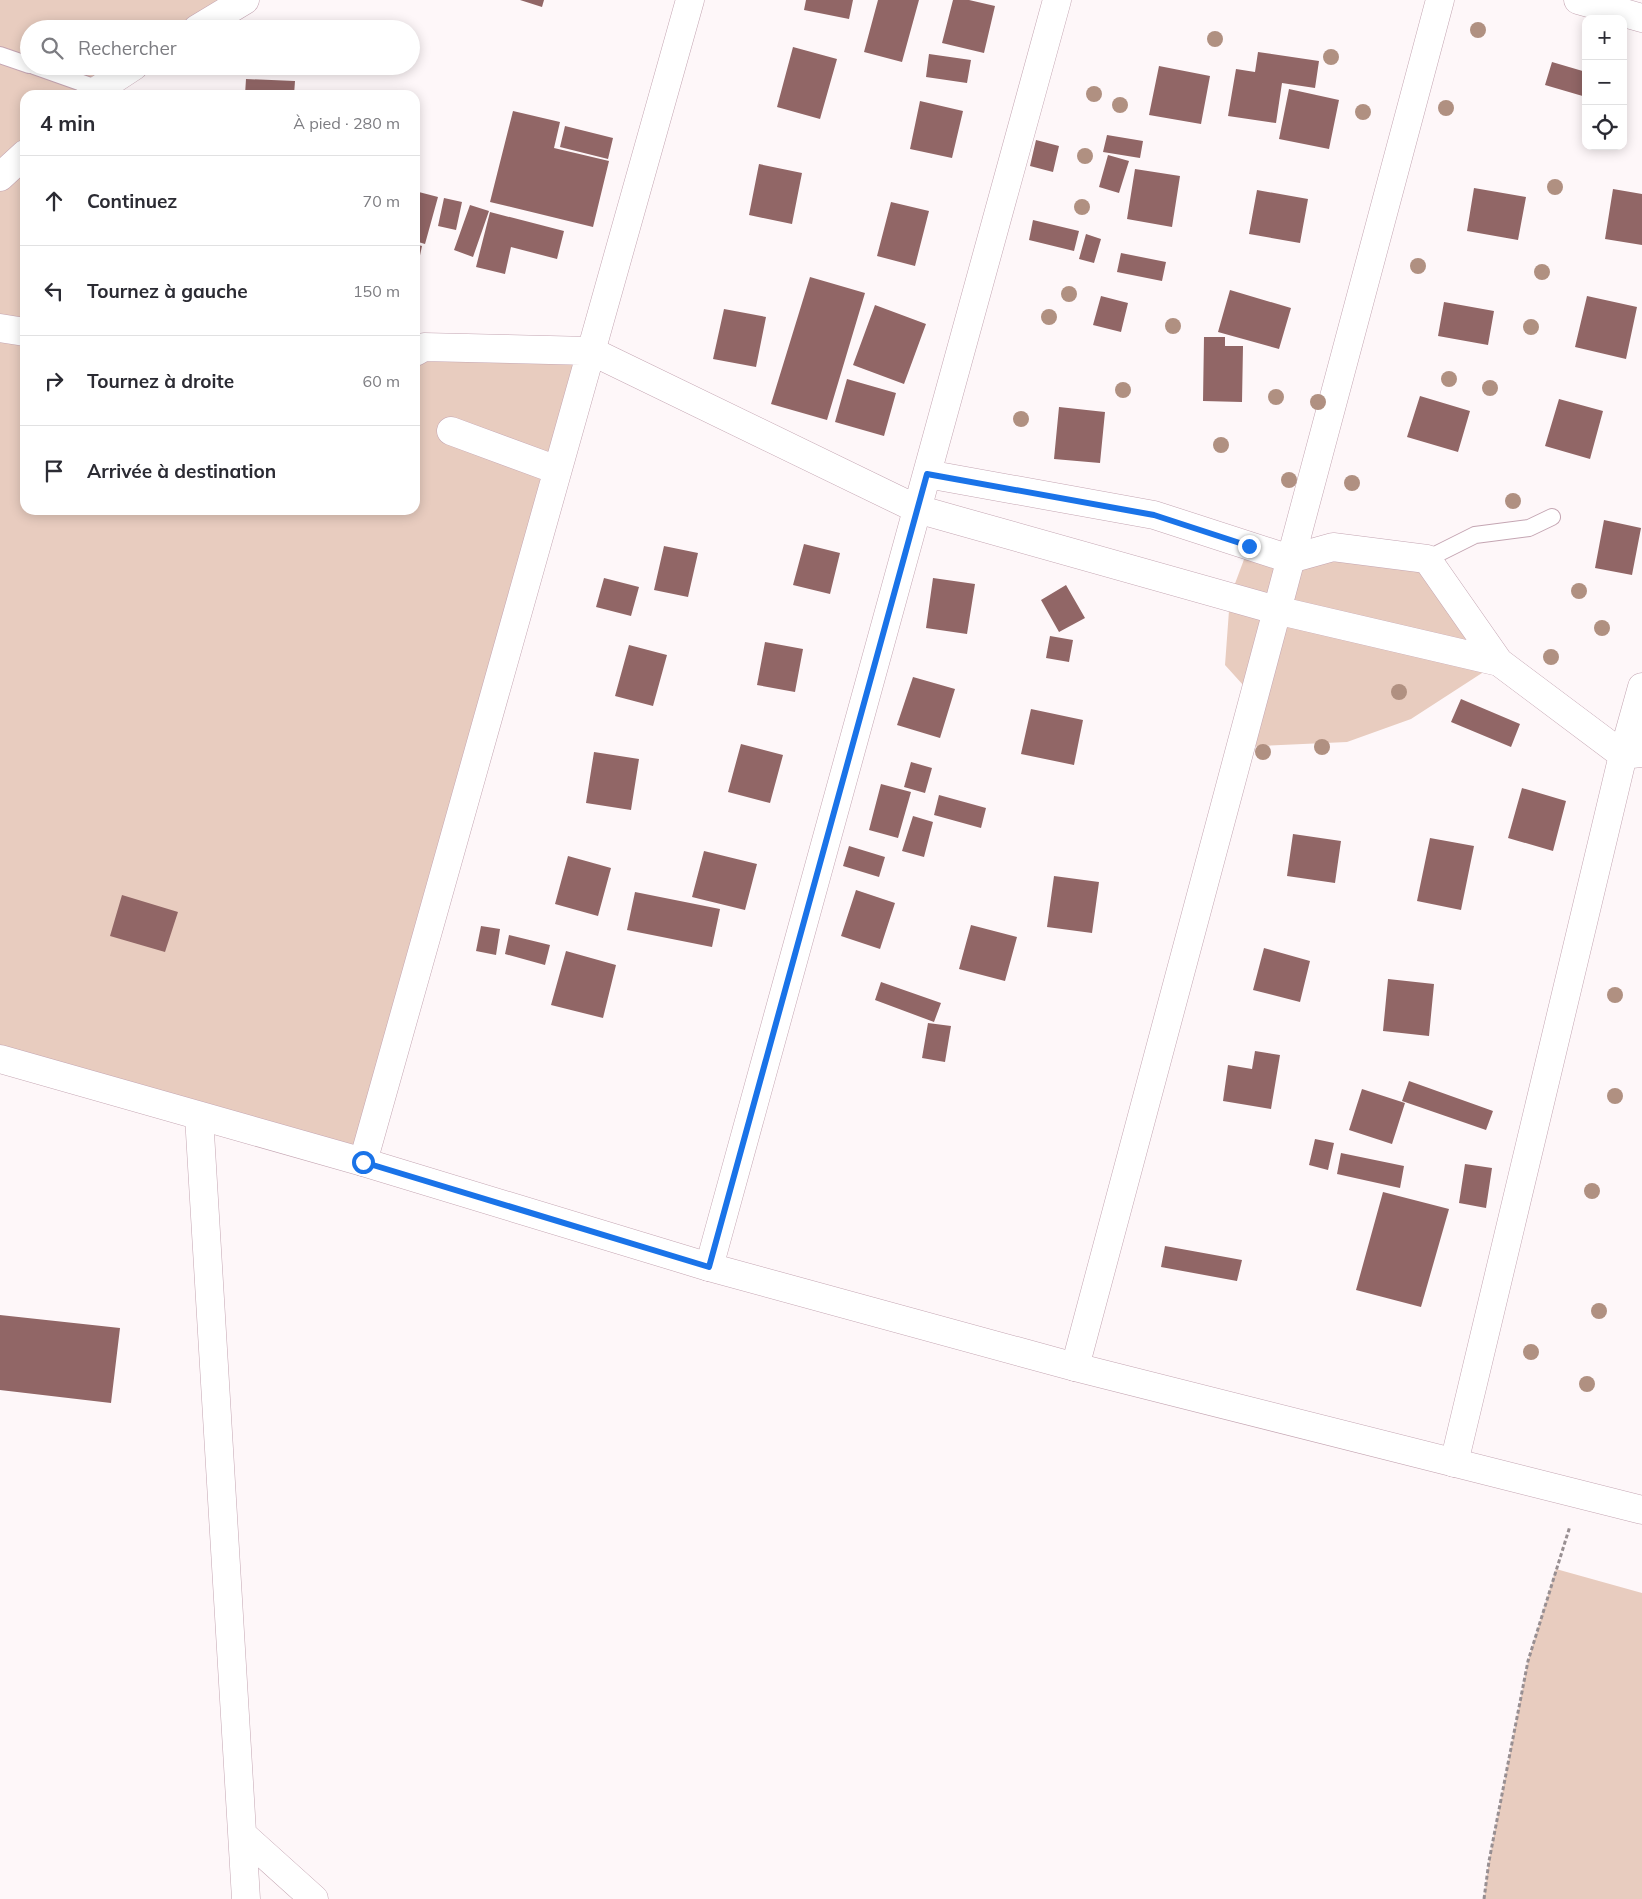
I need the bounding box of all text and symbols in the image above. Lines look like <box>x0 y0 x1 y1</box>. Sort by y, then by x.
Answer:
map controls <box>1582 15 1627 150</box>
button: + <box>1582 15 1627 60</box>
search box <box>20 20 420 75</box>
icon: search <box>38 34 66 62</box>
text: Rechercher <box>78 36 177 60</box>
button: − <box>1582 60 1627 105</box>
button: locate <box>1582 105 1627 150</box>
text: 4 min <box>40 110 95 136</box>
text: À pied · 280 m <box>293 113 400 133</box>
icon: ahead <box>40 187 68 215</box>
text: Continuez <box>87 189 177 213</box>
text: 70 m <box>363 191 400 211</box>
icon: left <box>40 277 68 305</box>
text: Tournez à gauche <box>87 279 248 303</box>
text: 150 m <box>353 281 400 301</box>
icon: right <box>40 367 68 395</box>
text: Tournez à droite <box>87 369 234 393</box>
text: 60 m <box>363 371 400 391</box>
icon: arrive <box>40 457 68 485</box>
text: Arrivée à destination <box>87 459 276 483</box>
route end <box>1238 535 1261 558</box>
route start <box>352 1151 375 1174</box>

